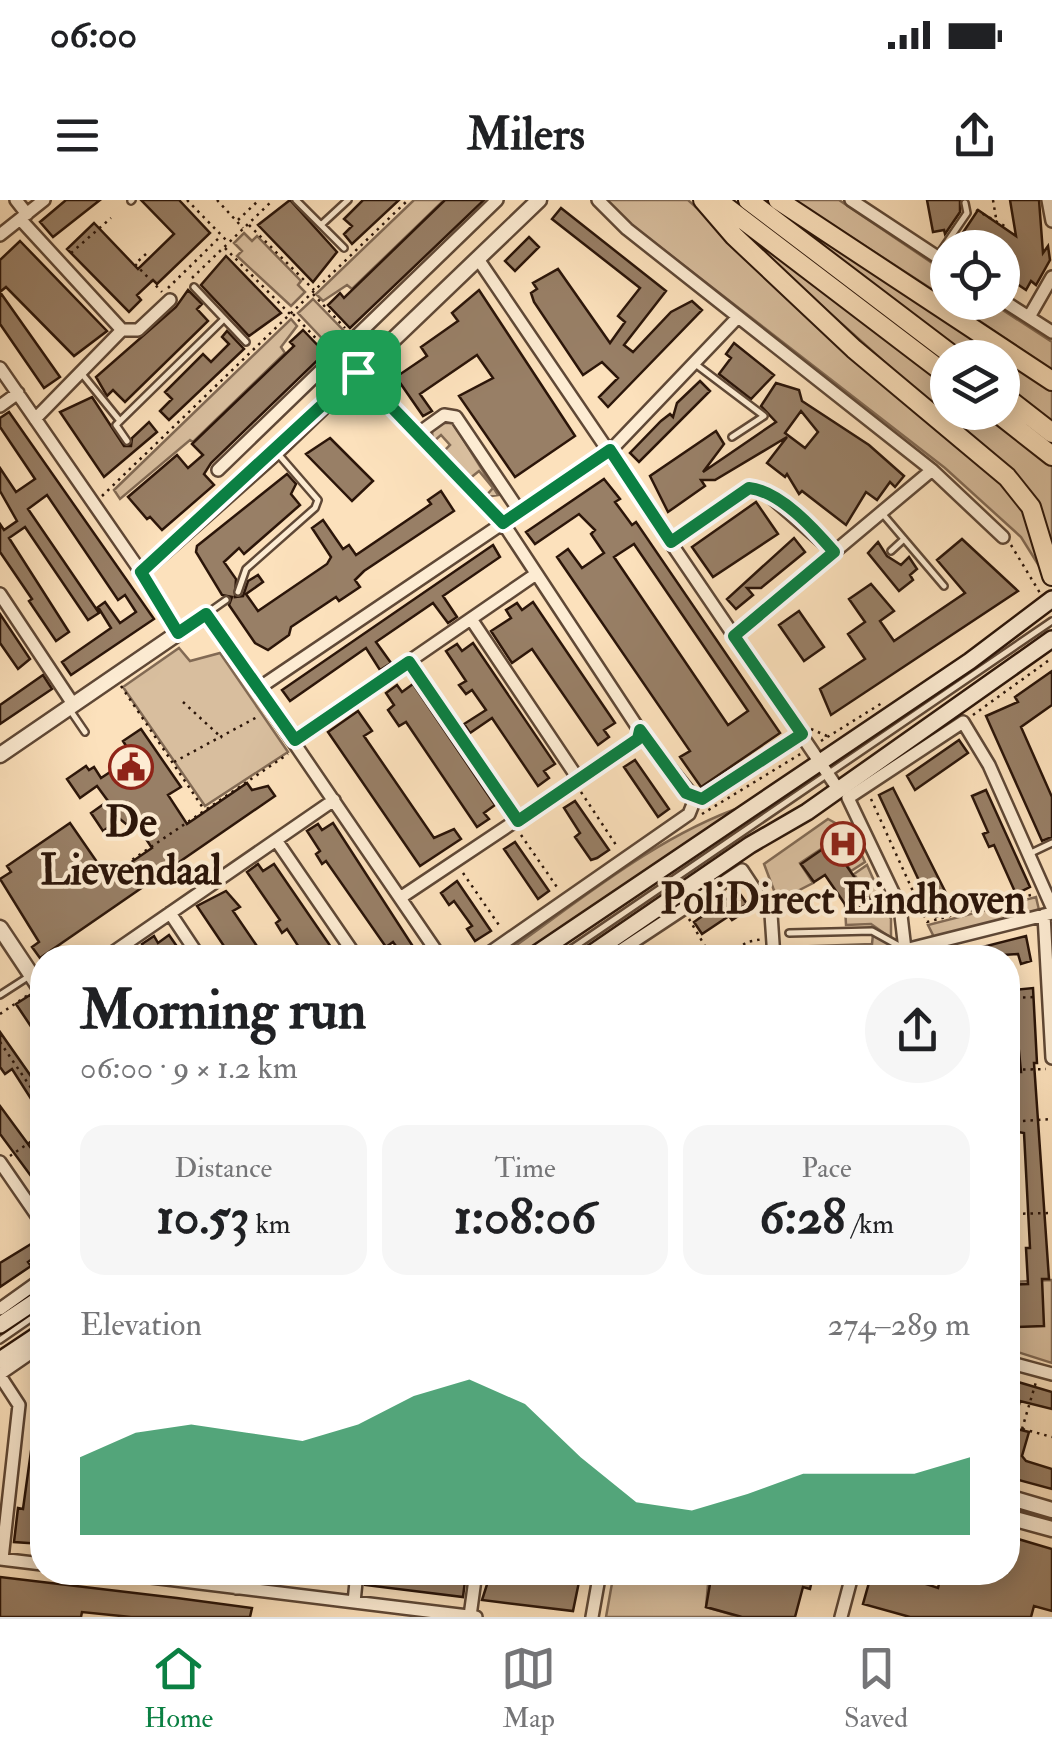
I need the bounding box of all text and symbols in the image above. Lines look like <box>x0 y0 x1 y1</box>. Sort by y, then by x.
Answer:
text: 06:00 <box>50 11 137 59</box>
text: Milers <box>467 107 585 163</box>
icon: menu <box>50 108 105 163</box>
icon: share <box>947 108 1002 163</box>
map controls <box>930 230 1020 430</box>
button: locate <box>930 230 1020 320</box>
pin <box>316 330 401 415</box>
button: layers <box>930 340 1020 430</box>
icon: arrive <box>331 345 386 400</box>
public building icon: De Lievendaal <box>108 744 154 790</box>
place label: De Lievendaal <box>40 797 222 897</box>
hospital icon: PoliDirect Eindhoven <box>820 821 866 867</box>
place label: PoliDirect Eindhoven <box>660 874 1026 926</box>
text: Morning run <box>80 976 366 1045</box>
button: share <box>865 978 970 1083</box>
text: 06:00 · 9 × 1.2 km <box>80 1048 298 1088</box>
text: Distance <box>174 1151 272 1186</box>
text: Time <box>494 1151 556 1186</box>
text: Pace <box>802 1151 852 1186</box>
text: 10.53 <box>156 1186 249 1249</box>
text: 1:08:06 <box>454 1186 596 1249</box>
text: 6:28 <box>759 1186 846 1249</box>
text: km <box>249 1207 290 1242</box>
text: /km <box>846 1207 894 1242</box>
text: Elevation <box>80 1305 202 1345</box>
text: 274–289 m <box>827 1305 970 1345</box>
tab: Home <box>144 1641 213 1736</box>
tab: Map <box>501 1641 556 1736</box>
tab: Saved <box>844 1641 908 1736</box>

